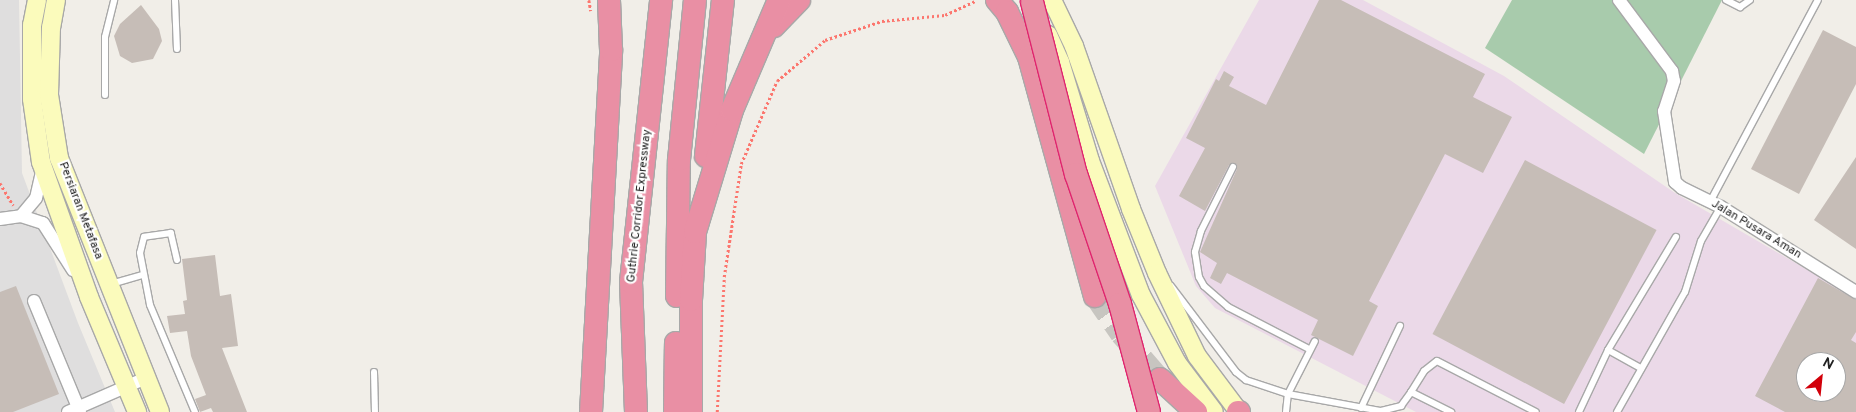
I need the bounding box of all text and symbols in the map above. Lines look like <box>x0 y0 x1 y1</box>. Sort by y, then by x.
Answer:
street label: Guthrie Corridor Expressway <box>625 129 655 283</box>
street label: Persiaran Metafasa <box>55 160 105 262</box>
street label: Jalan Pusara Aman <box>1708 197 1804 263</box>
north arrow <box>1796 352 1846 402</box>
text: N <box>1819 354 1836 374</box>

